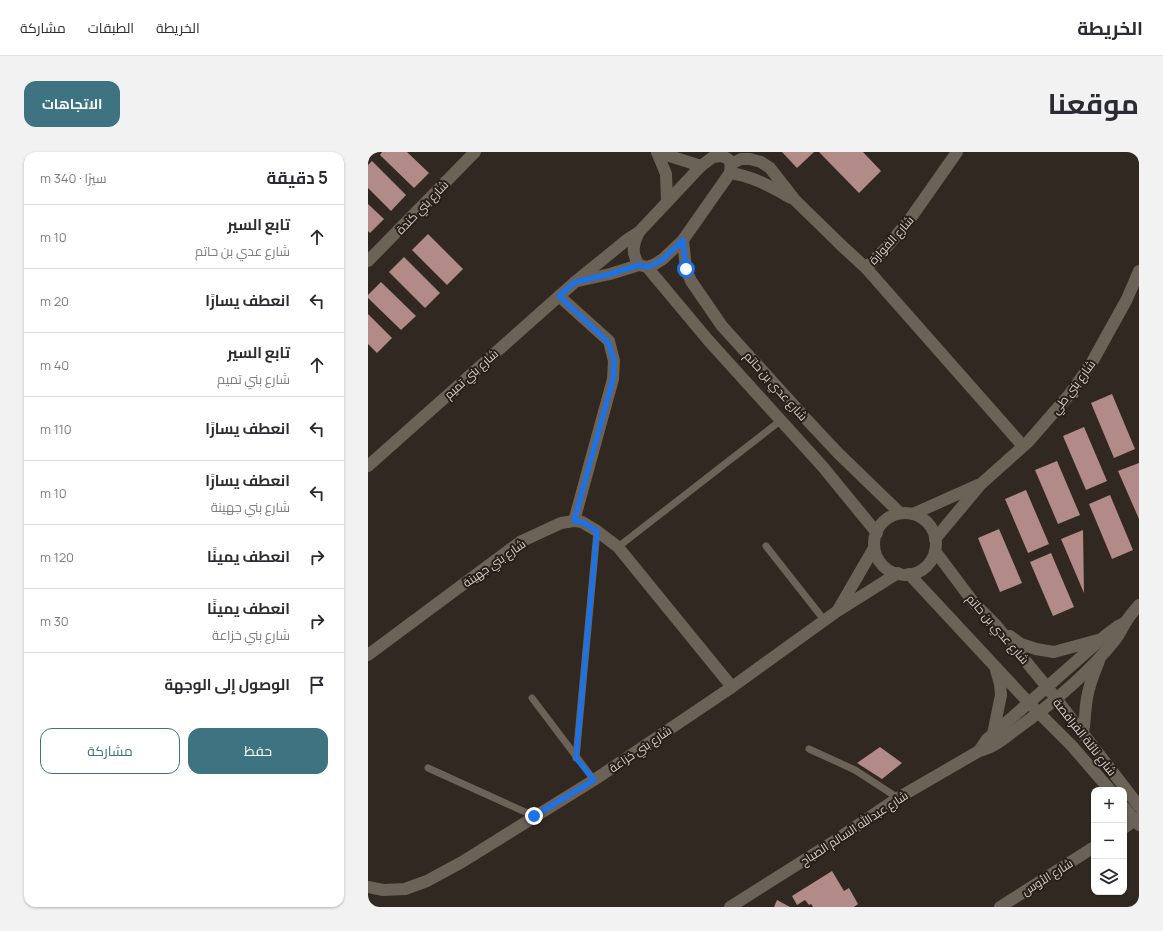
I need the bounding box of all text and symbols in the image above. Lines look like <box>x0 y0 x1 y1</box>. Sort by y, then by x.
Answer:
text: الخريطة <box>1077 15 1143 41</box>
text: مشاركة <box>20 18 66 37</box>
text: الطبقات <box>88 18 134 37</box>
text: الخريطة <box>156 18 200 37</box>
button: الاتجاهات <box>24 81 120 127</box>
text: موقعنا <box>1048 84 1139 122</box>
text: 5 دقيقة <box>267 166 328 189</box>
text: سيرًا · 340 m <box>40 169 107 187</box>
street label: شارع بني كندة <box>392 176 454 239</box>
street label: شارع الفوارة <box>865 212 917 268</box>
text: تابع السير <box>227 214 290 235</box>
icon: ahead <box>306 226 328 248</box>
text: 10 m <box>40 228 67 246</box>
text: شارع عدي بن حاتم <box>195 242 290 260</box>
route start <box>677 260 695 278</box>
text: انعطف يسارًا <box>205 290 290 311</box>
icon: left <box>306 290 328 312</box>
text: 20 m <box>40 292 69 310</box>
text: تابع السير <box>227 342 290 363</box>
street label: شارع بني تميم <box>440 345 503 404</box>
street label: شارع عدي بن حاتم <box>739 348 812 426</box>
icon: ahead <box>306 354 328 376</box>
text: 40 m <box>40 356 69 374</box>
street label: شارع بني طي <box>1047 356 1101 419</box>
text: شارع بني تميم <box>217 370 290 388</box>
text: انعطف يسارًا <box>205 418 290 439</box>
icon: left <box>306 418 328 440</box>
text: 110 m <box>40 420 72 438</box>
text: انعطف يسارًا <box>205 470 290 491</box>
icon: left <box>306 482 328 504</box>
text: 10 m <box>40 484 67 502</box>
text: شارع بني جهينة <box>211 498 290 516</box>
street label: شارع بني جهينة <box>459 535 530 593</box>
text: انعطف يمينًا <box>207 546 290 567</box>
icon: right <box>306 546 328 568</box>
text: 120 m <box>40 548 74 566</box>
street label: شارع عدي بن حاتم <box>961 590 1033 669</box>
text: انعطف يمينًا <box>207 598 290 619</box>
icon: right <box>306 610 328 632</box>
text: 30 m <box>40 612 69 630</box>
text: شارع بني خزاعة <box>212 626 290 644</box>
text: الوصول إلى الوجهة <box>164 674 290 695</box>
icon: arrive <box>306 674 328 696</box>
street label: شارع نائلة الفرافصة <box>1049 695 1121 779</box>
street label: شارع بني خزاعة <box>605 722 676 778</box>
button: مشاركة <box>40 728 180 774</box>
button: حفظ <box>188 728 328 774</box>
street label: شارع عبدالله السالم الصباح <box>797 787 911 869</box>
map controls <box>1091 787 1127 895</box>
button: + <box>1091 787 1127 823</box>
route end <box>525 807 543 825</box>
button: − <box>1091 823 1127 859</box>
street label: شارع الأوس <box>1018 854 1076 899</box>
button: layers <box>1091 859 1127 895</box>

